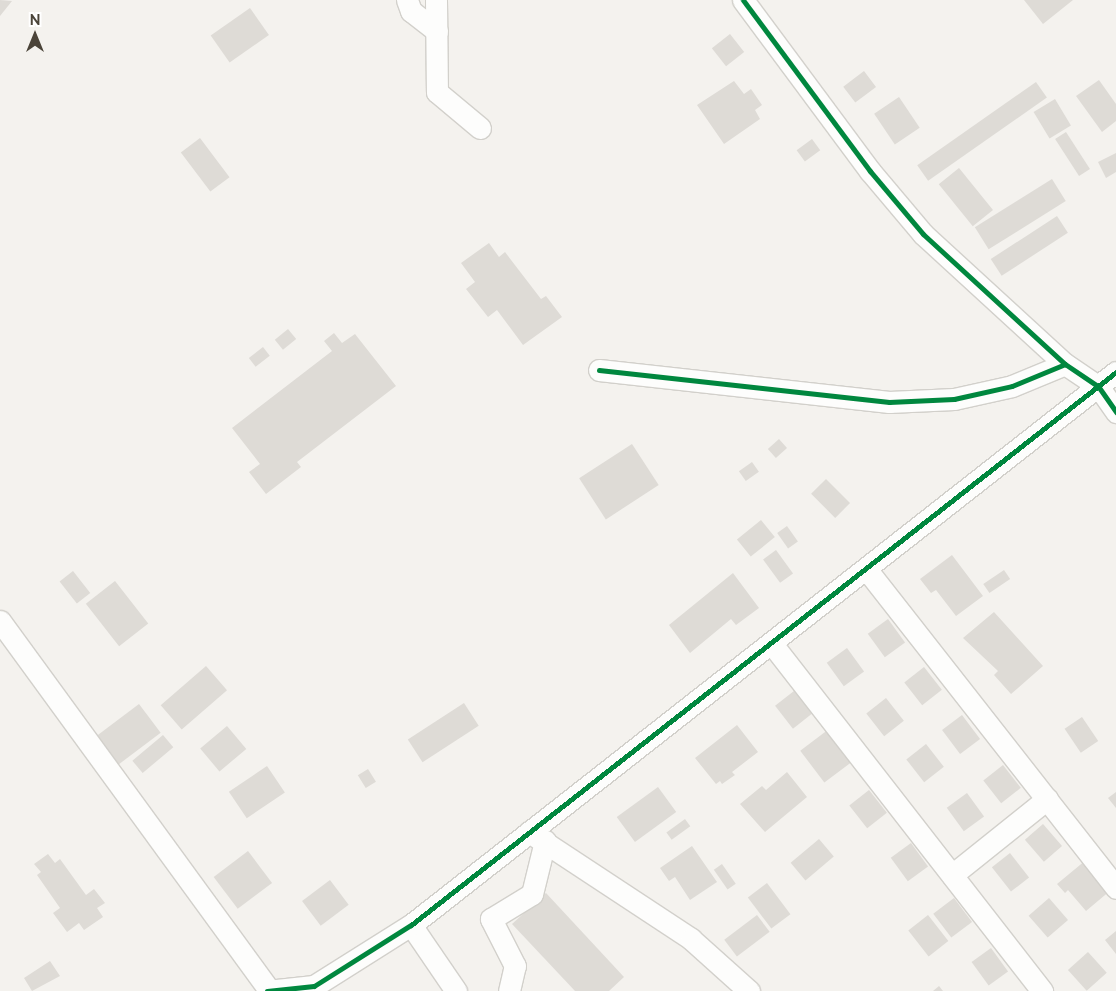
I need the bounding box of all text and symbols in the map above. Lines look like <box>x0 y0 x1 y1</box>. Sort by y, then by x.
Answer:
north arrow <box>10 10 60 60</box>
text: N <box>30 12 40 28</box>

